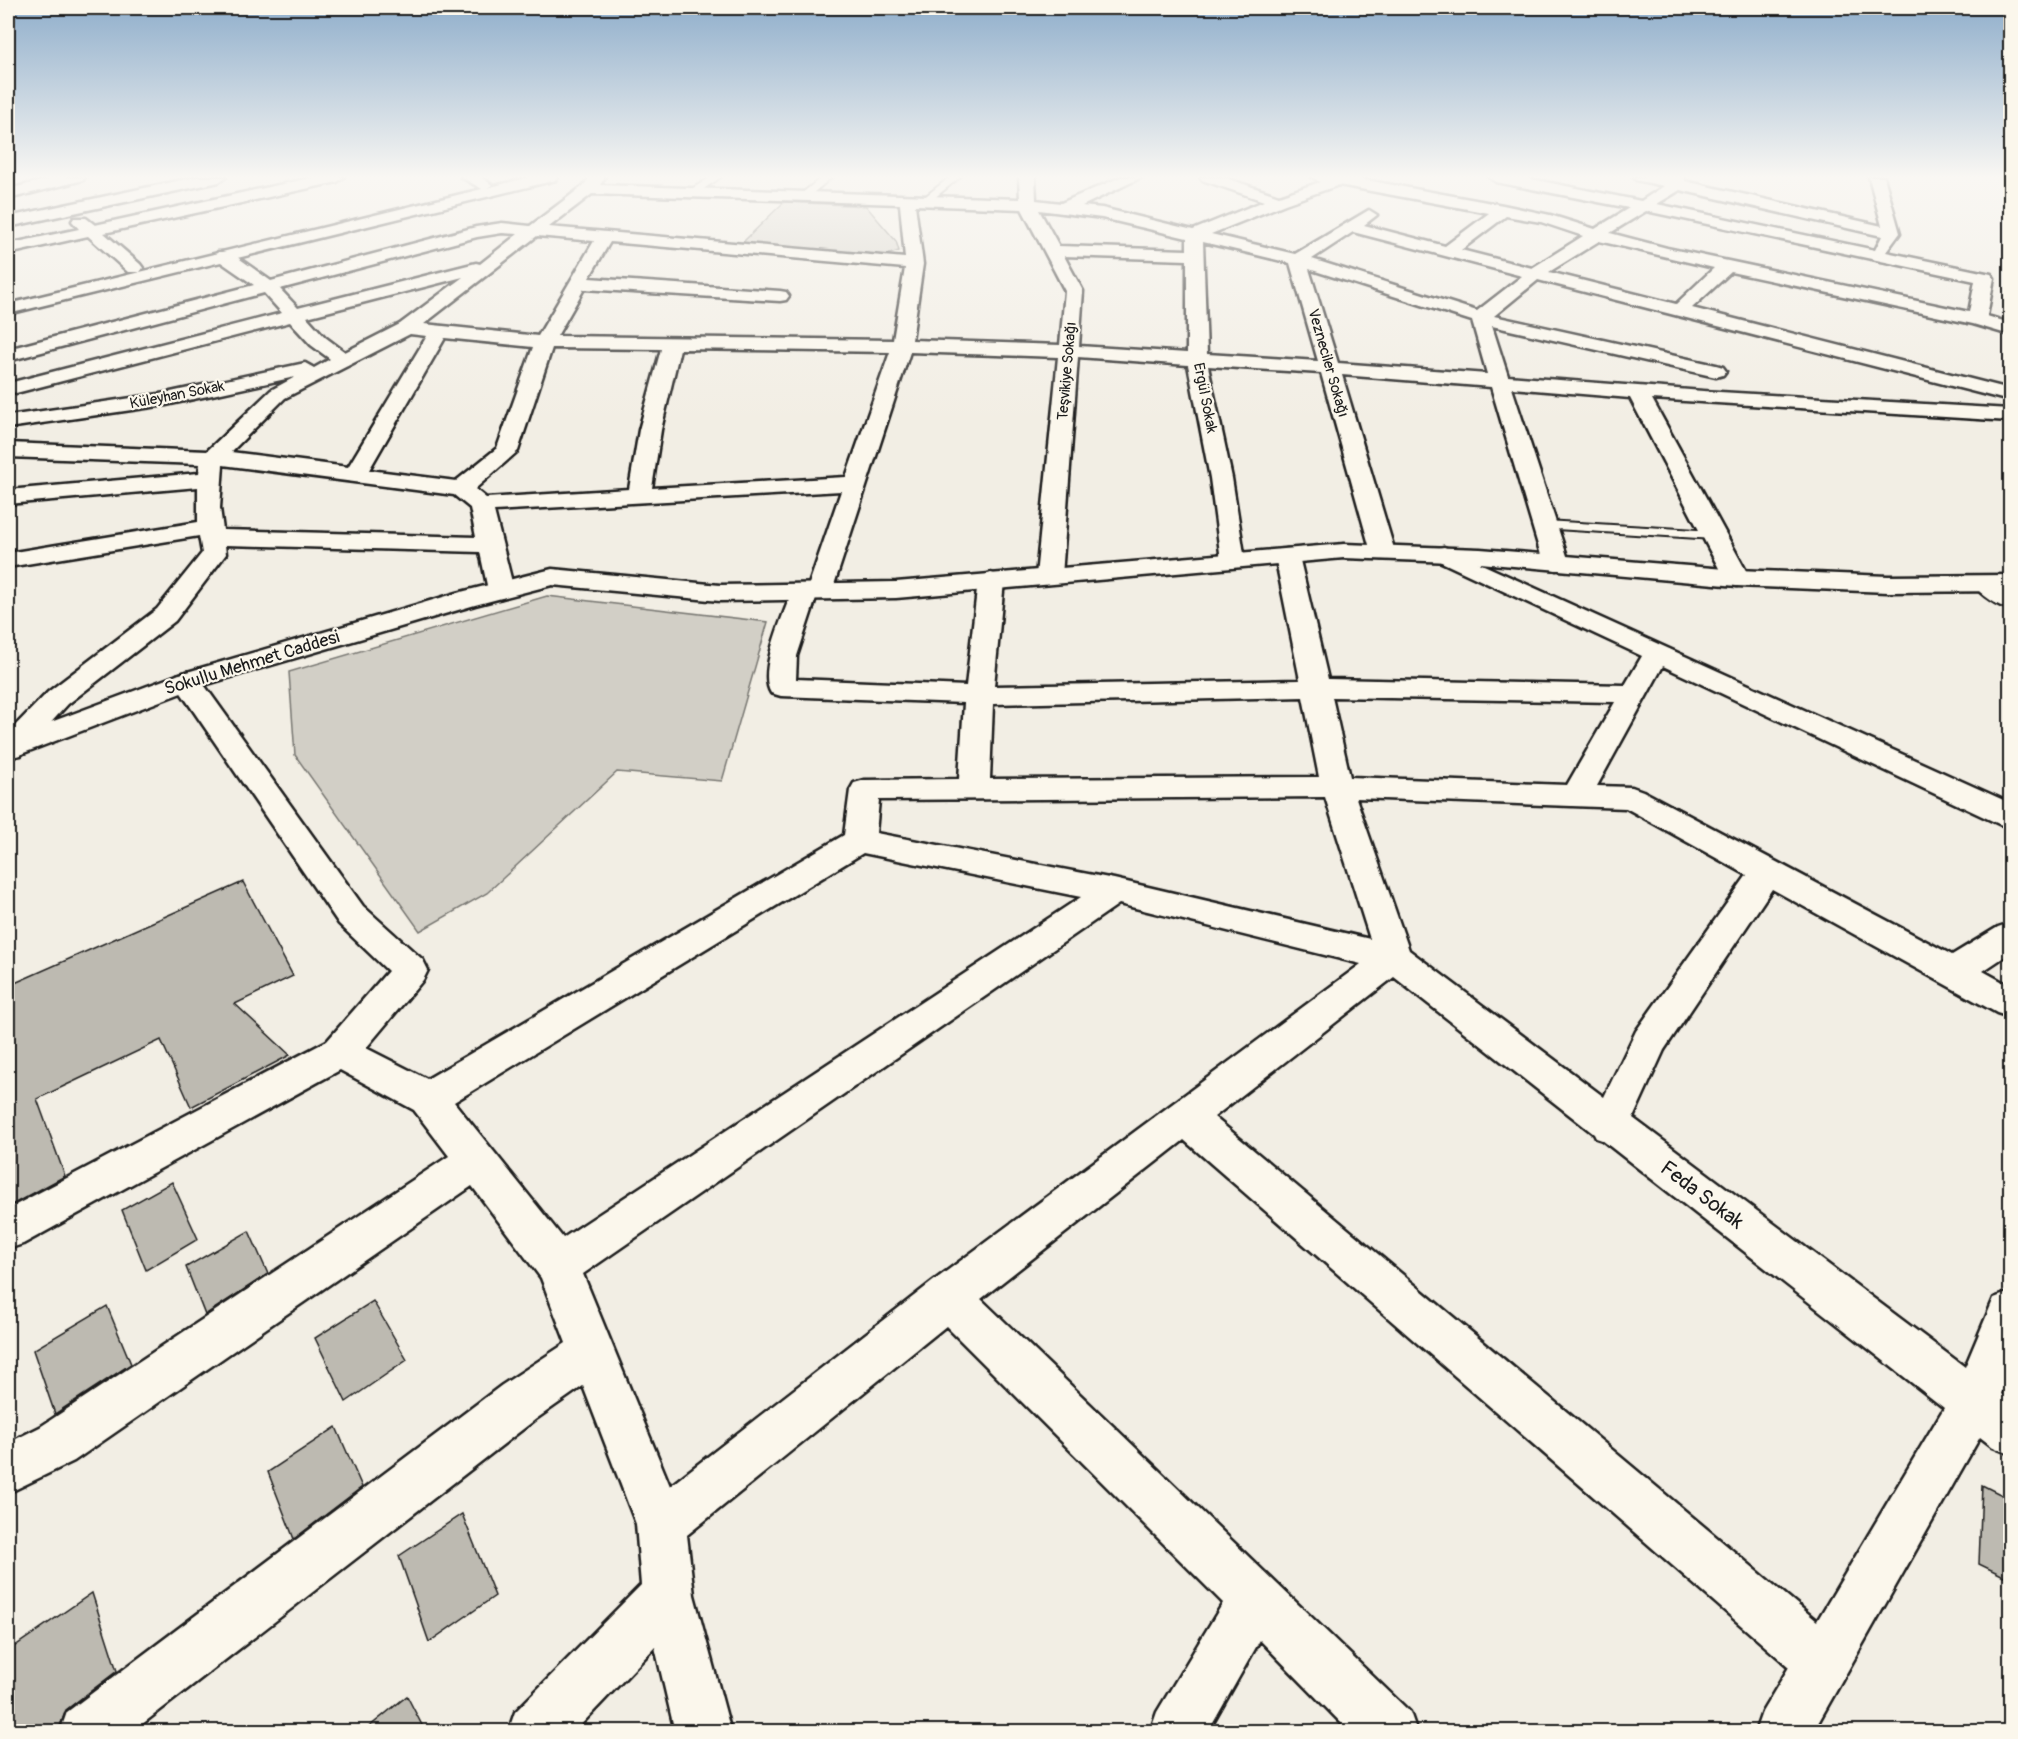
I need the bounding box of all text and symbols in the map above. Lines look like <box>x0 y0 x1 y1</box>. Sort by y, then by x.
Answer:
street label: Vezneciler Sokağı <box>1303 307 1353 419</box>
street label: Teşvikiye Sokağı <box>1053 321 1081 421</box>
street label: Ergül Sokak <box>1189 361 1221 436</box>
street label: Küleyhan Sokak <box>128 376 227 413</box>
street label: Sokullu Mehmet Caddesi <box>162 625 342 701</box>
street label: Feda Sokak <box>1655 1155 1749 1235</box>

